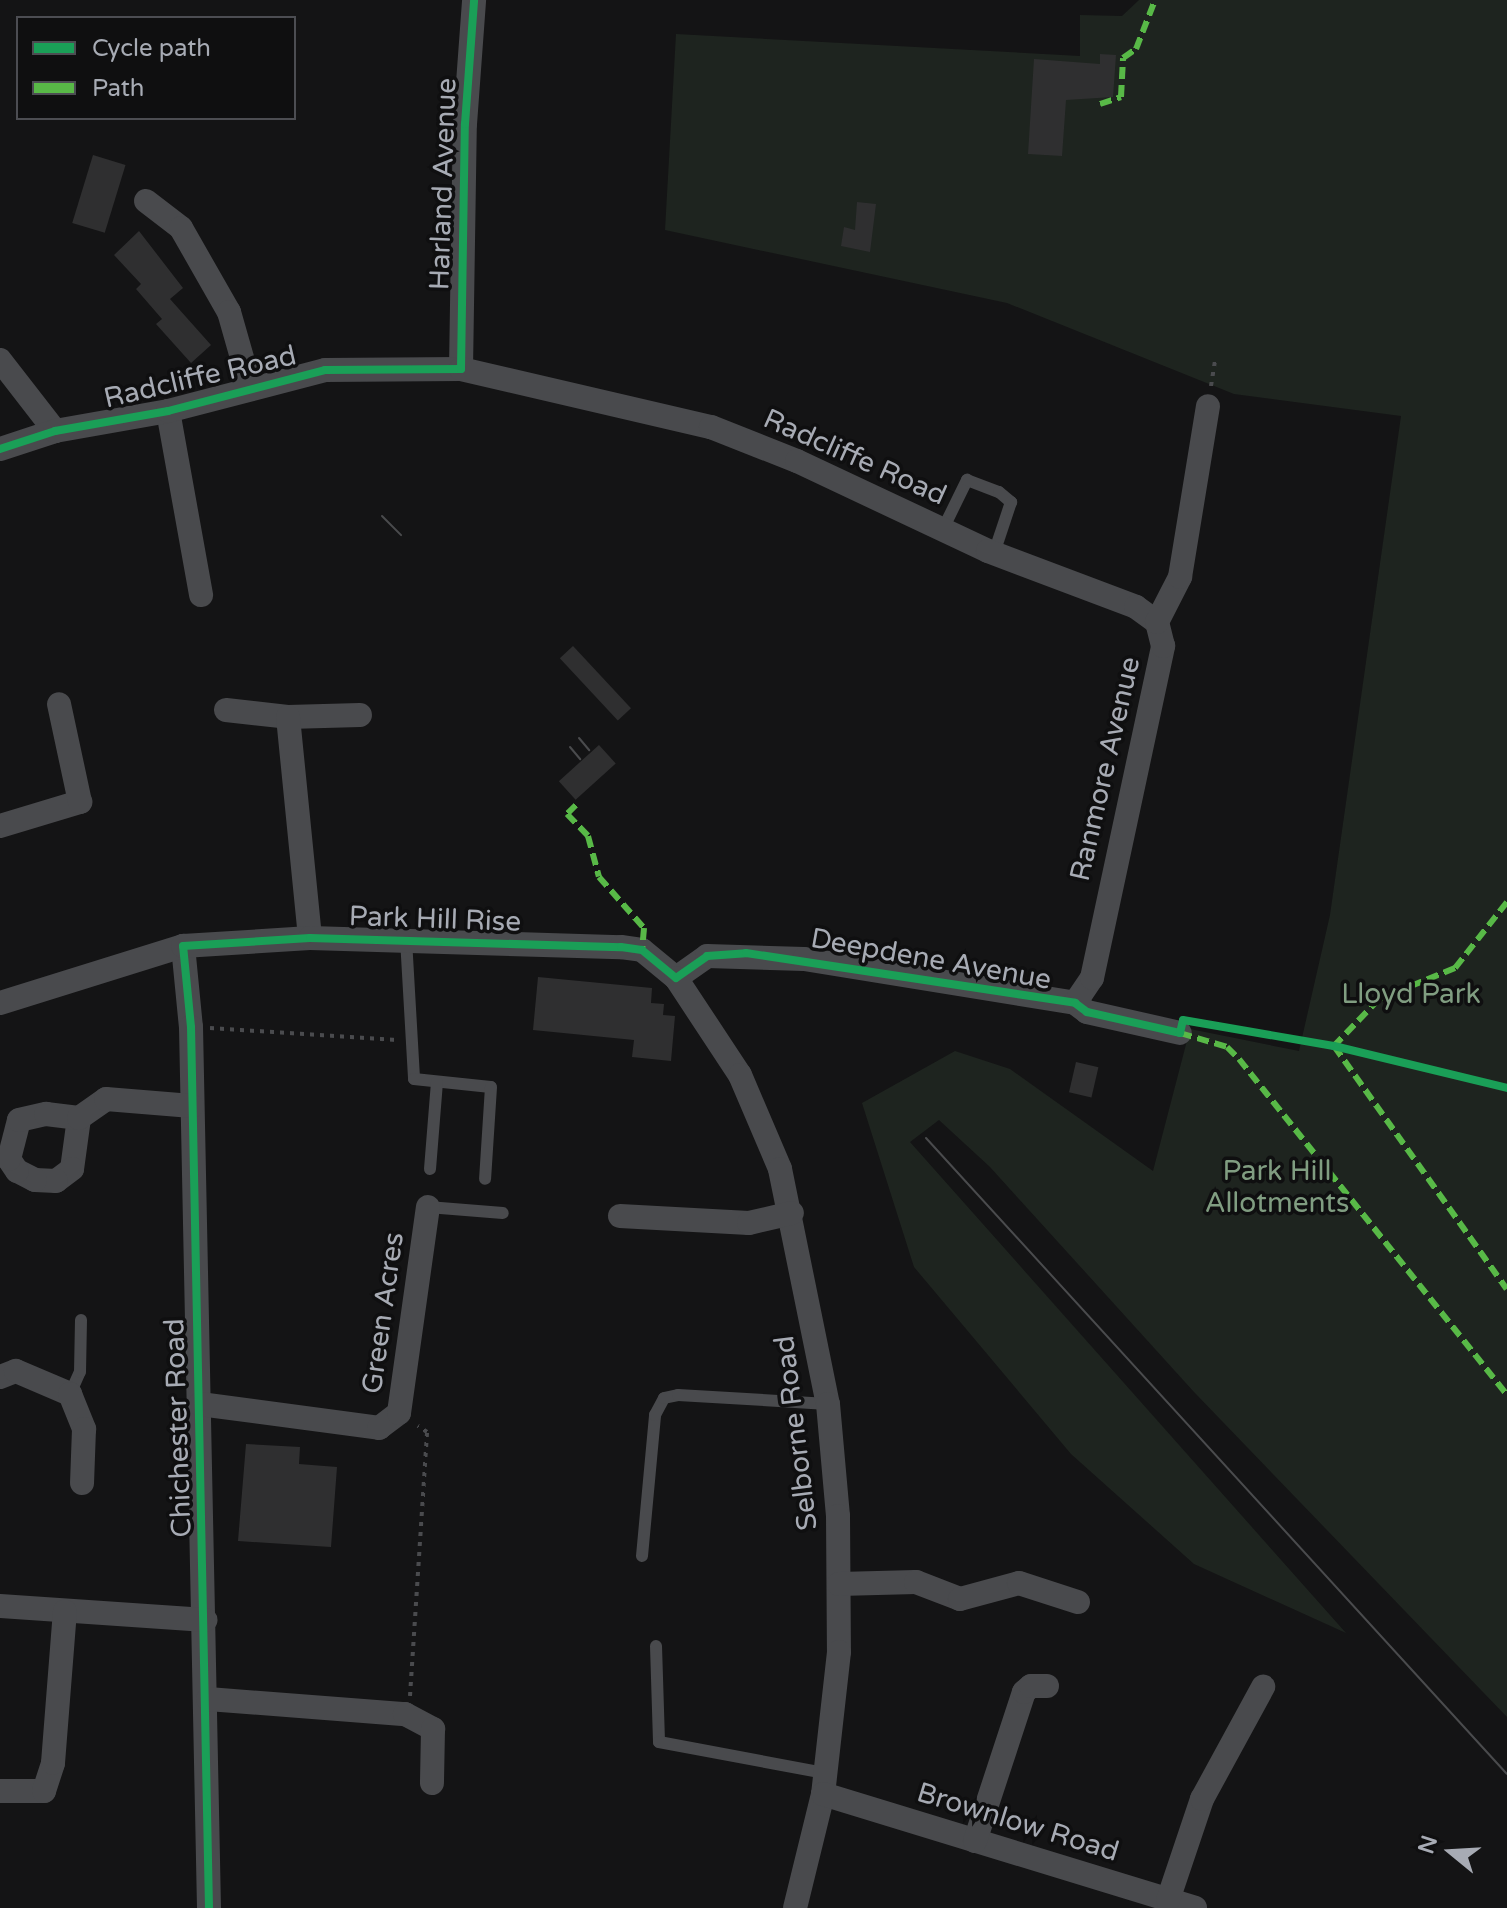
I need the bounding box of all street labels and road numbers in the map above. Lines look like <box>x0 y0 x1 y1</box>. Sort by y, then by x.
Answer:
street label: Harland Avenue <box>423 77 463 291</box>
street label: Radcliffe Road <box>100 339 300 415</box>
street label: Radcliffe Road <box>758 402 952 512</box>
street label: Ranmore Avenue <box>1063 654 1147 884</box>
street label: Park Hill Rise <box>348 899 522 939</box>
street label: Deepdene Avenue <box>808 921 1054 997</box>
street label: Green Acres <box>355 1230 411 1396</box>
street label: Chichester Road <box>157 1318 199 1538</box>
street label: Selborne Road <box>767 1334 825 1532</box>
street label: Brownlow Road <box>913 1775 1123 1869</box>

